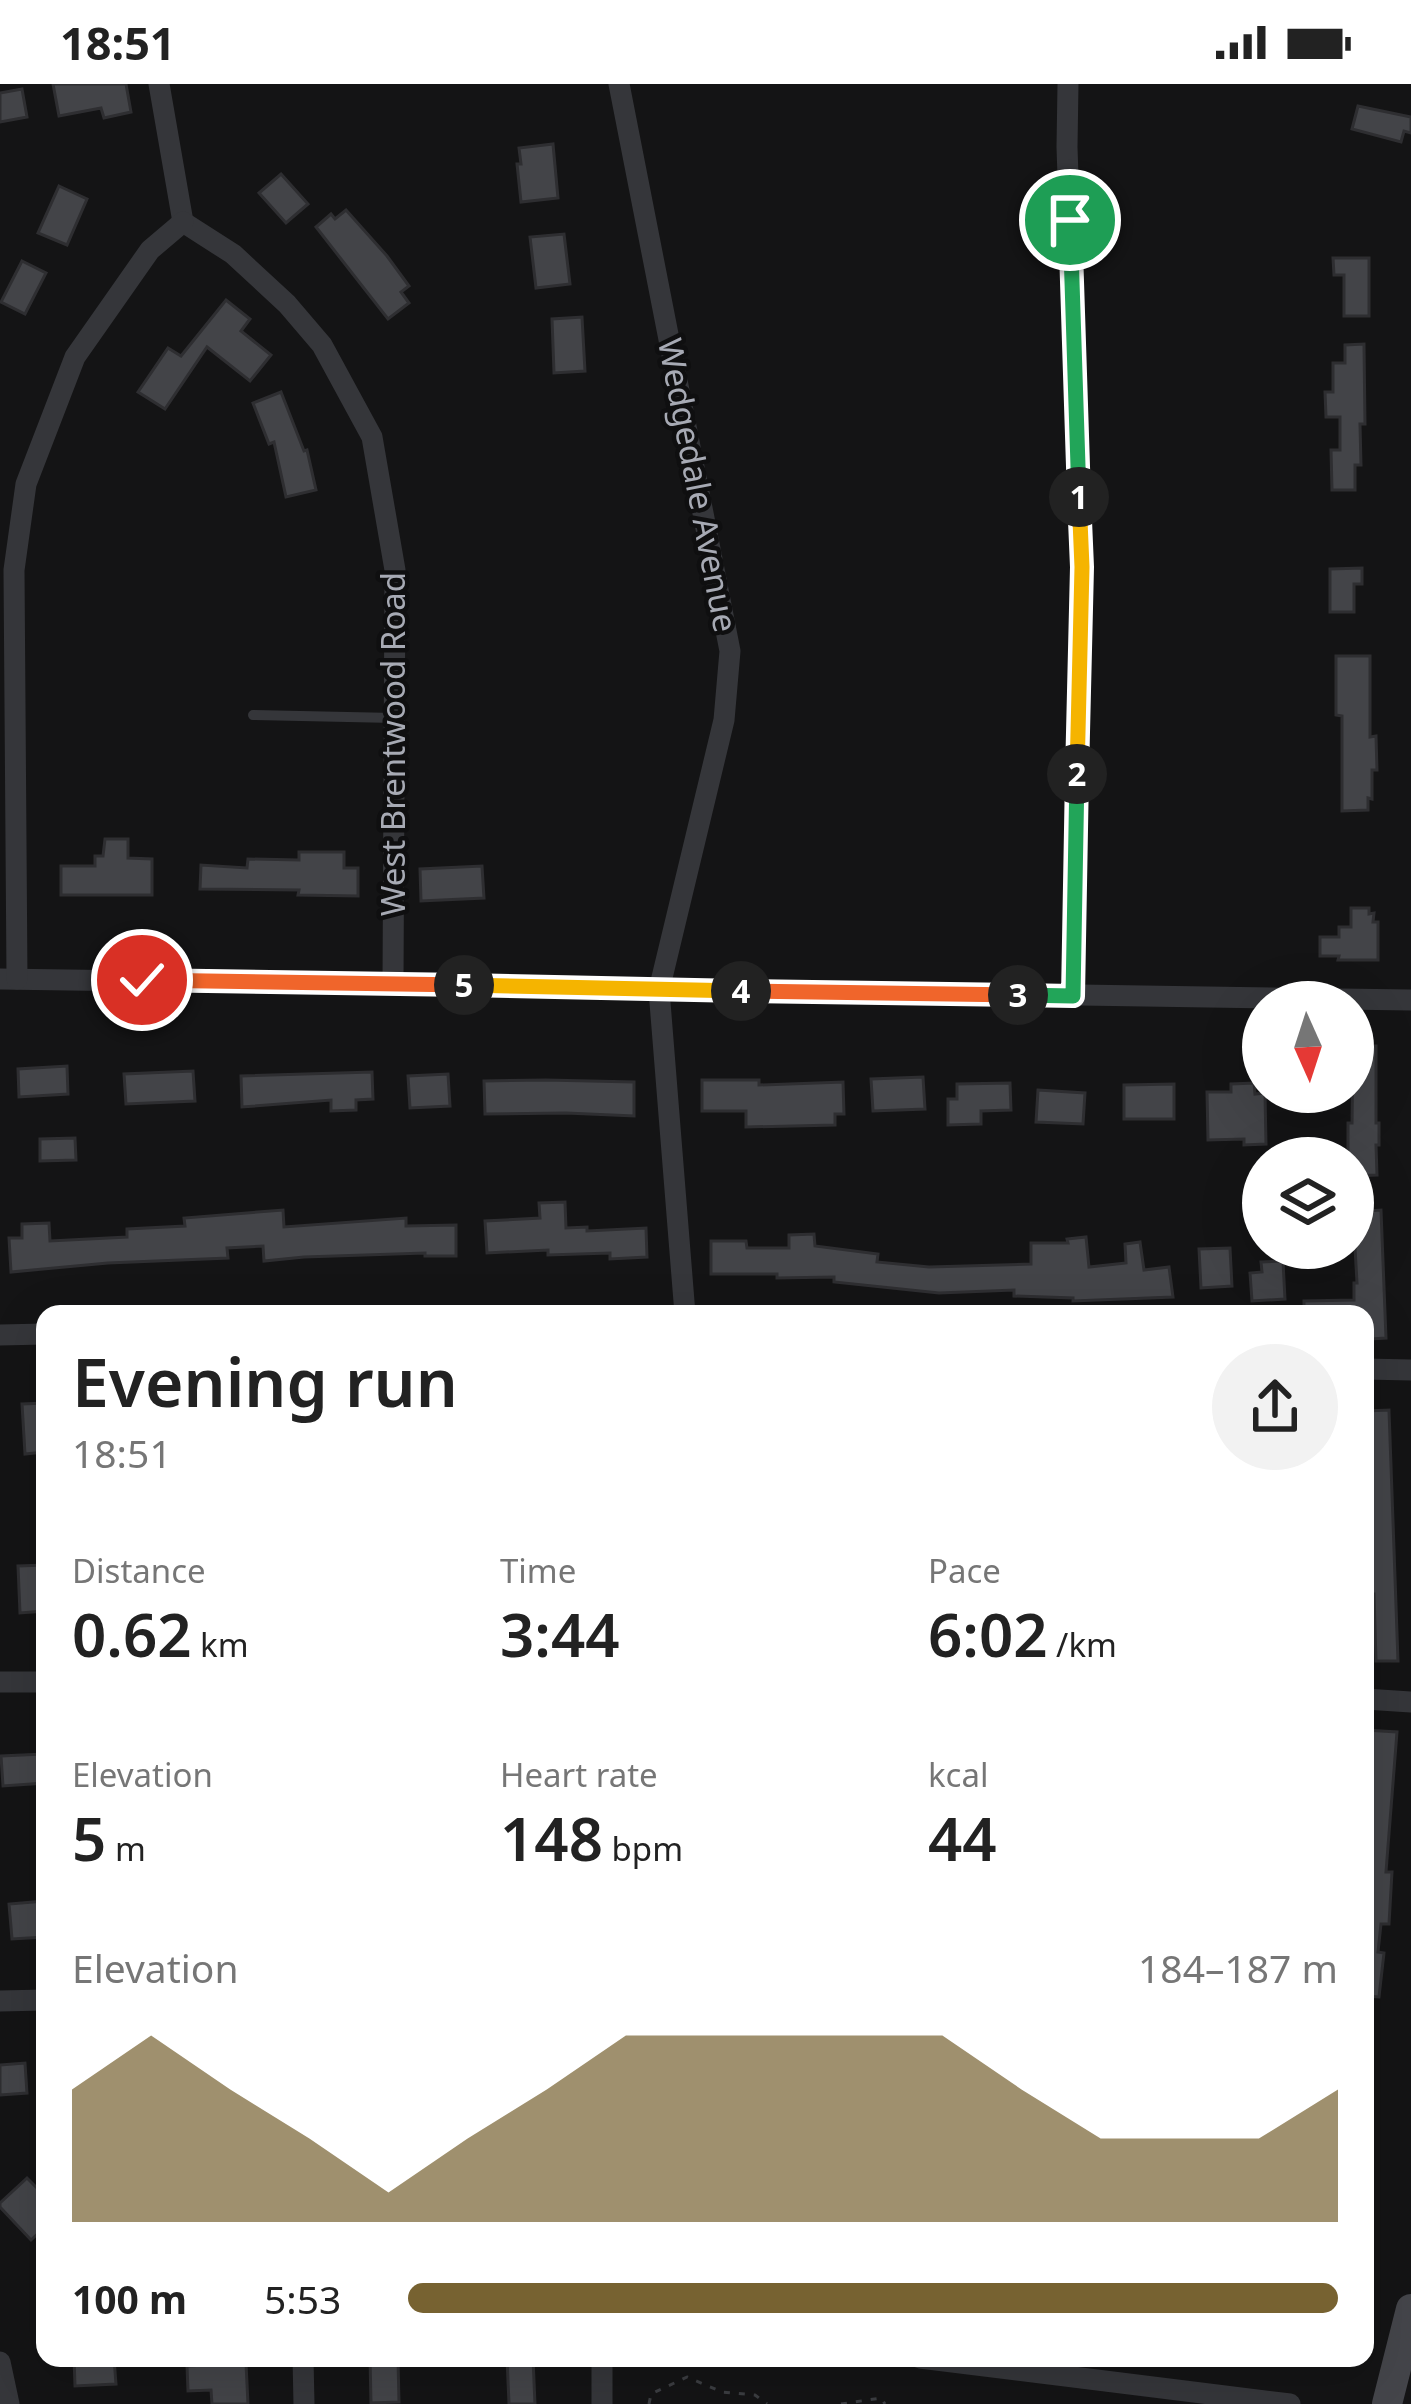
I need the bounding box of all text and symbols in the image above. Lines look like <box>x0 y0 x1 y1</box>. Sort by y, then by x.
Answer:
text: 18:51 <box>60 12 176 73</box>
pin <box>1019 169 1121 271</box>
icon: arrive <box>1037 187 1103 253</box>
street label: Wedgedale Avenue <box>648 334 749 636</box>
pin: 1 <box>1049 467 1109 527</box>
text: 1 <box>1070 474 1088 519</box>
street label: West Brentwood Road <box>370 572 415 916</box>
pin: 2 <box>1047 744 1107 804</box>
text: 2 <box>1068 751 1086 796</box>
pin <box>91 929 193 1031</box>
icon: check <box>109 947 175 1013</box>
pin: 5 <box>434 955 494 1015</box>
pin: 4 <box>711 961 771 1021</box>
text: 5 <box>455 962 473 1007</box>
pin: 3 <box>988 965 1048 1025</box>
text: 4 <box>732 968 750 1013</box>
text: 3 <box>1009 972 1027 1017</box>
north arrow <box>1242 981 1374 1113</box>
map controls <box>1242 981 1374 1269</box>
button: layers <box>1242 1137 1374 1269</box>
text: Evening run <box>72 1336 458 1426</box>
button: share <box>1212 1344 1338 1470</box>
text: 18:51 <box>72 1426 172 1479</box>
text: Distance <box>72 1548 206 1593</box>
text: Time <box>500 1548 576 1593</box>
text: Pace <box>928 1548 1001 1593</box>
text: 0.62 <box>72 1593 192 1675</box>
text: 3:44 <box>500 1593 620 1675</box>
text: 6:02 <box>928 1593 1048 1675</box>
text: km <box>192 1622 249 1667</box>
text: /km <box>1048 1622 1117 1667</box>
text: Elevation <box>72 1752 213 1797</box>
text: Heart rate <box>500 1752 658 1797</box>
text: kcal <box>928 1752 989 1797</box>
text: 5 <box>72 1797 106 1879</box>
text: 148 <box>500 1797 603 1879</box>
text: 44 <box>928 1797 997 1879</box>
text: m <box>106 1826 146 1871</box>
text: bpm <box>603 1826 683 1871</box>
text: Elevation <box>72 1941 239 1994</box>
text: 184–187 m <box>1138 1941 1338 1994</box>
text: 100 m <box>72 2272 187 2325</box>
text: 5:53 <box>264 2272 341 2325</box>

